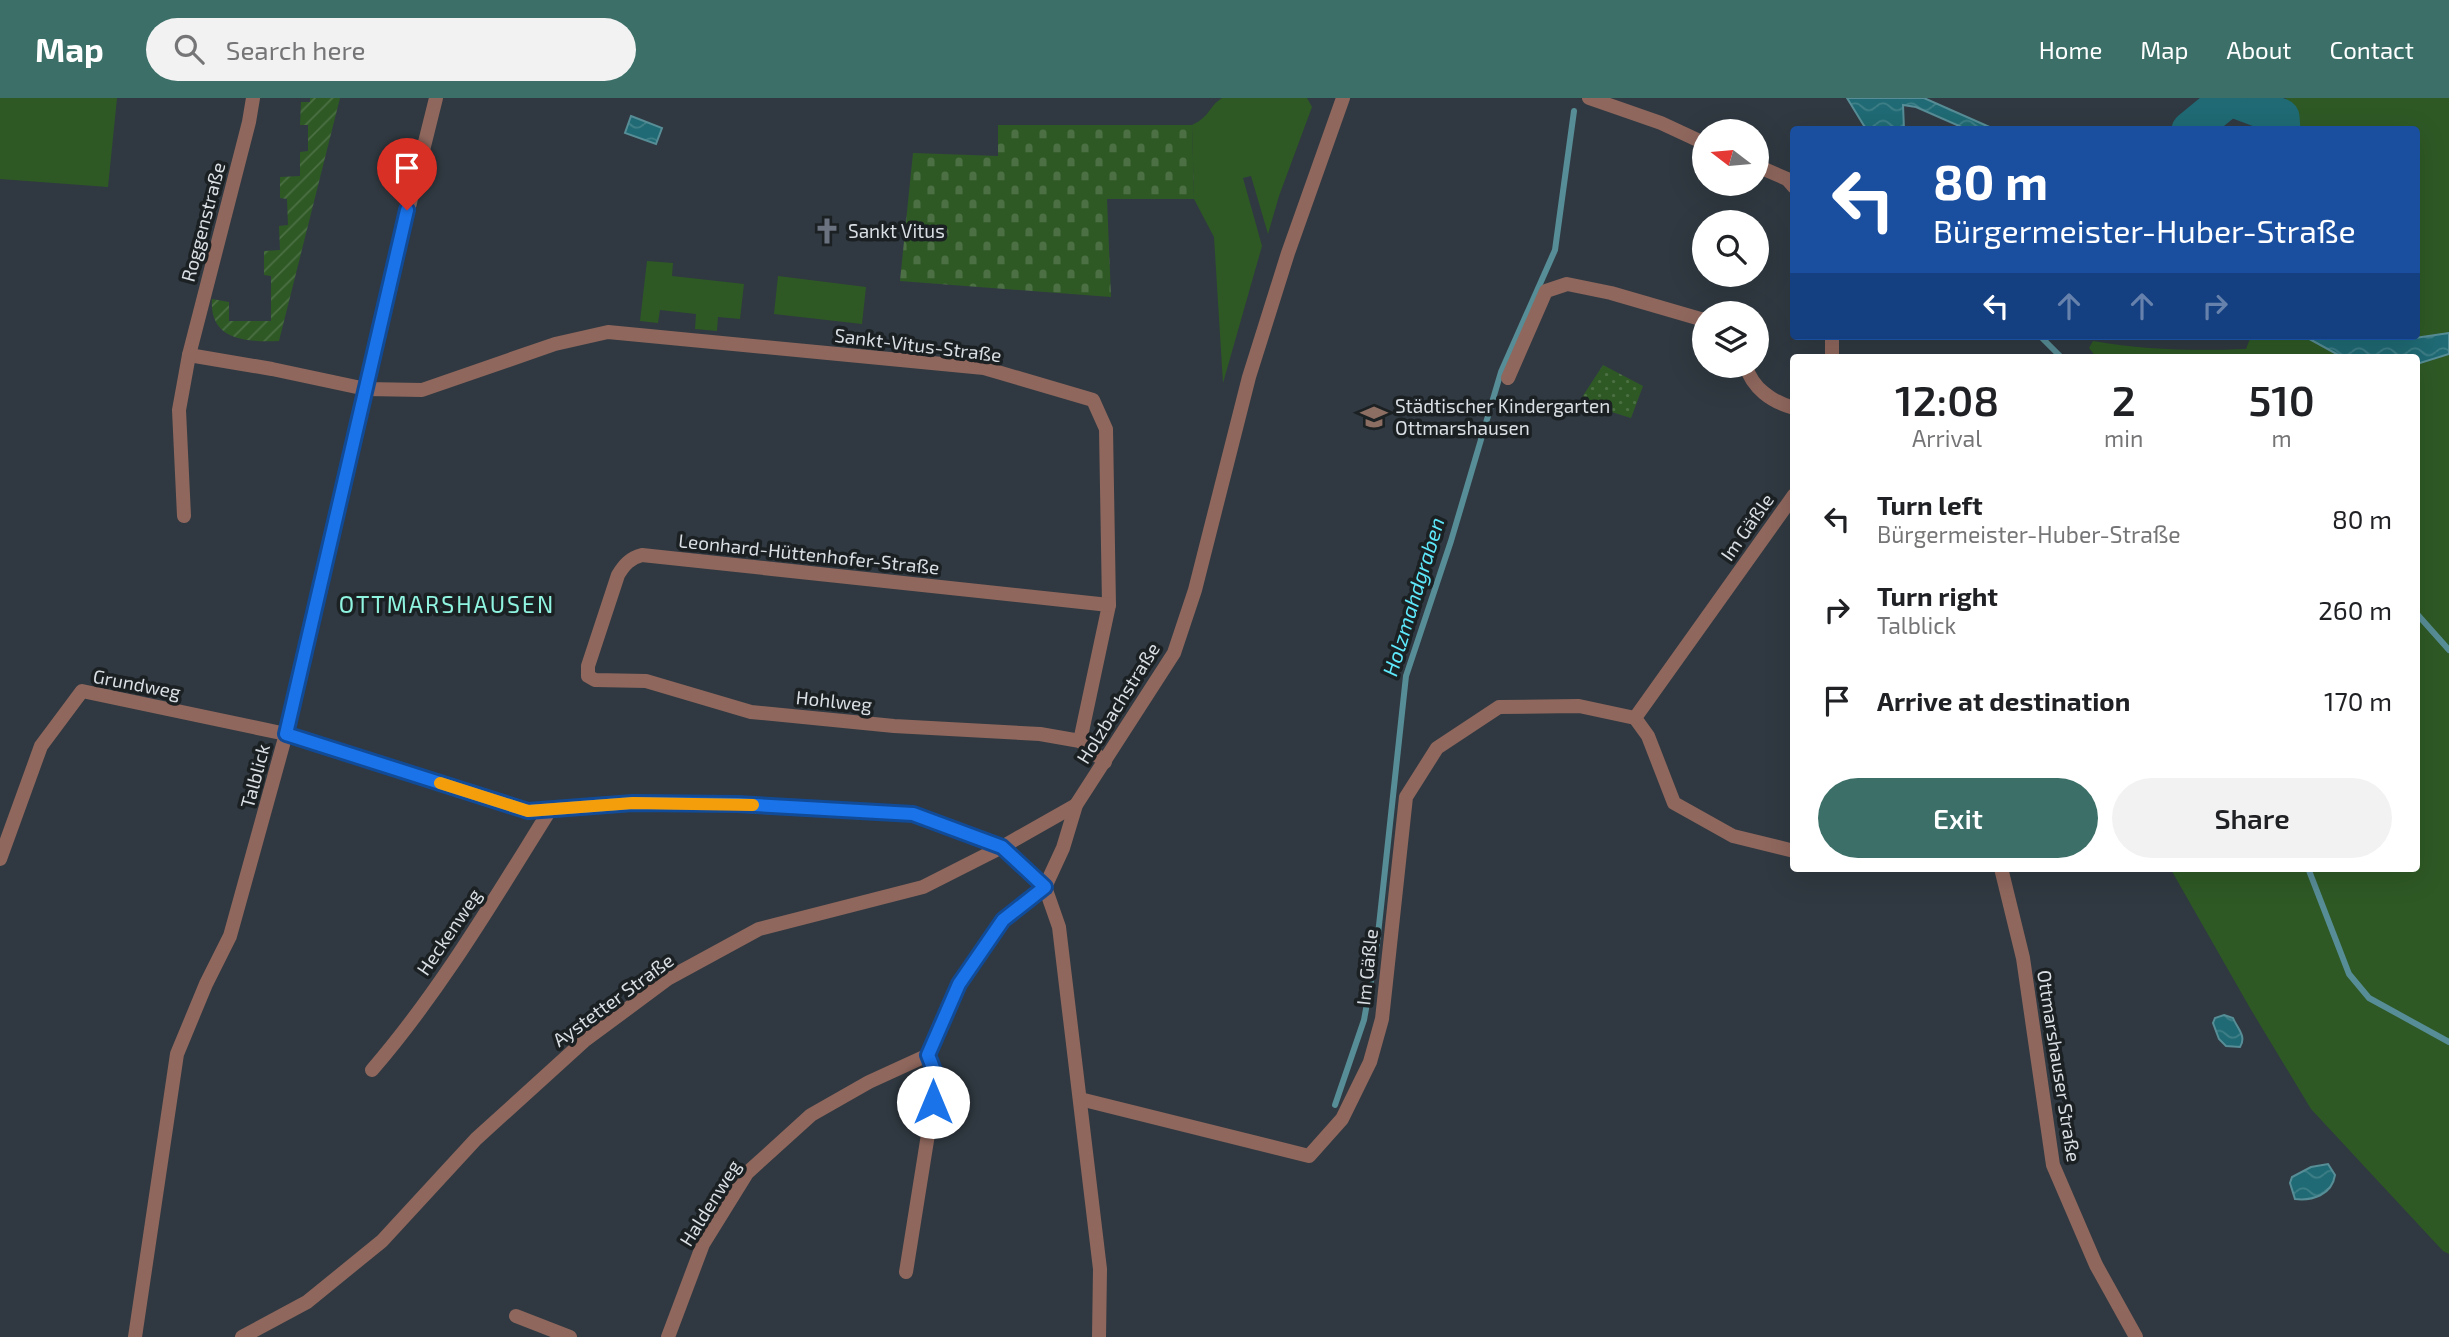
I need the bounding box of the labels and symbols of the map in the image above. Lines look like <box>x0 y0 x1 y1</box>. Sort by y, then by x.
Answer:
north arrow <box>1692 119 1769 196</box>
pin <box>377 138 437 210</box>
street label: Roggenstraße <box>176 160 230 284</box>
church icon: Sankt Vitus <box>812 216 842 246</box>
place label: Sankt Vitus <box>848 219 945 242</box>
street label: Sankt-Vitus-Straße <box>833 323 1003 366</box>
place label: Städtischer Kindergarten Ottmarshausen <box>1395 394 1610 439</box>
school or university icon: Städtischer Kindergarten Ottmarshausen <box>1359 402 1389 432</box>
street label: Im Gäßle <box>1715 489 1778 565</box>
water label: Holzmahdgraben <box>1377 514 1449 679</box>
street label: Leonhard-Hüttenhofer-Straße <box>677 528 941 579</box>
district label: OTTMARSHAUSEN <box>339 590 555 618</box>
street label: Holzbachstraße <box>1071 638 1164 768</box>
street label: Grundweg <box>91 664 183 703</box>
street label: Hohlweg <box>795 685 874 716</box>
street label: Talblick <box>235 741 274 810</box>
street label: Heckenweg <box>411 884 486 979</box>
street label: Im Gäßle <box>1351 928 1382 1006</box>
street label: Aystetter Straße <box>548 948 678 1051</box>
street label: Ottmarshauser Straße <box>2033 968 2086 1164</box>
position arrow <box>896 1065 970 1139</box>
street label: Haldenweg <box>674 1155 745 1250</box>

